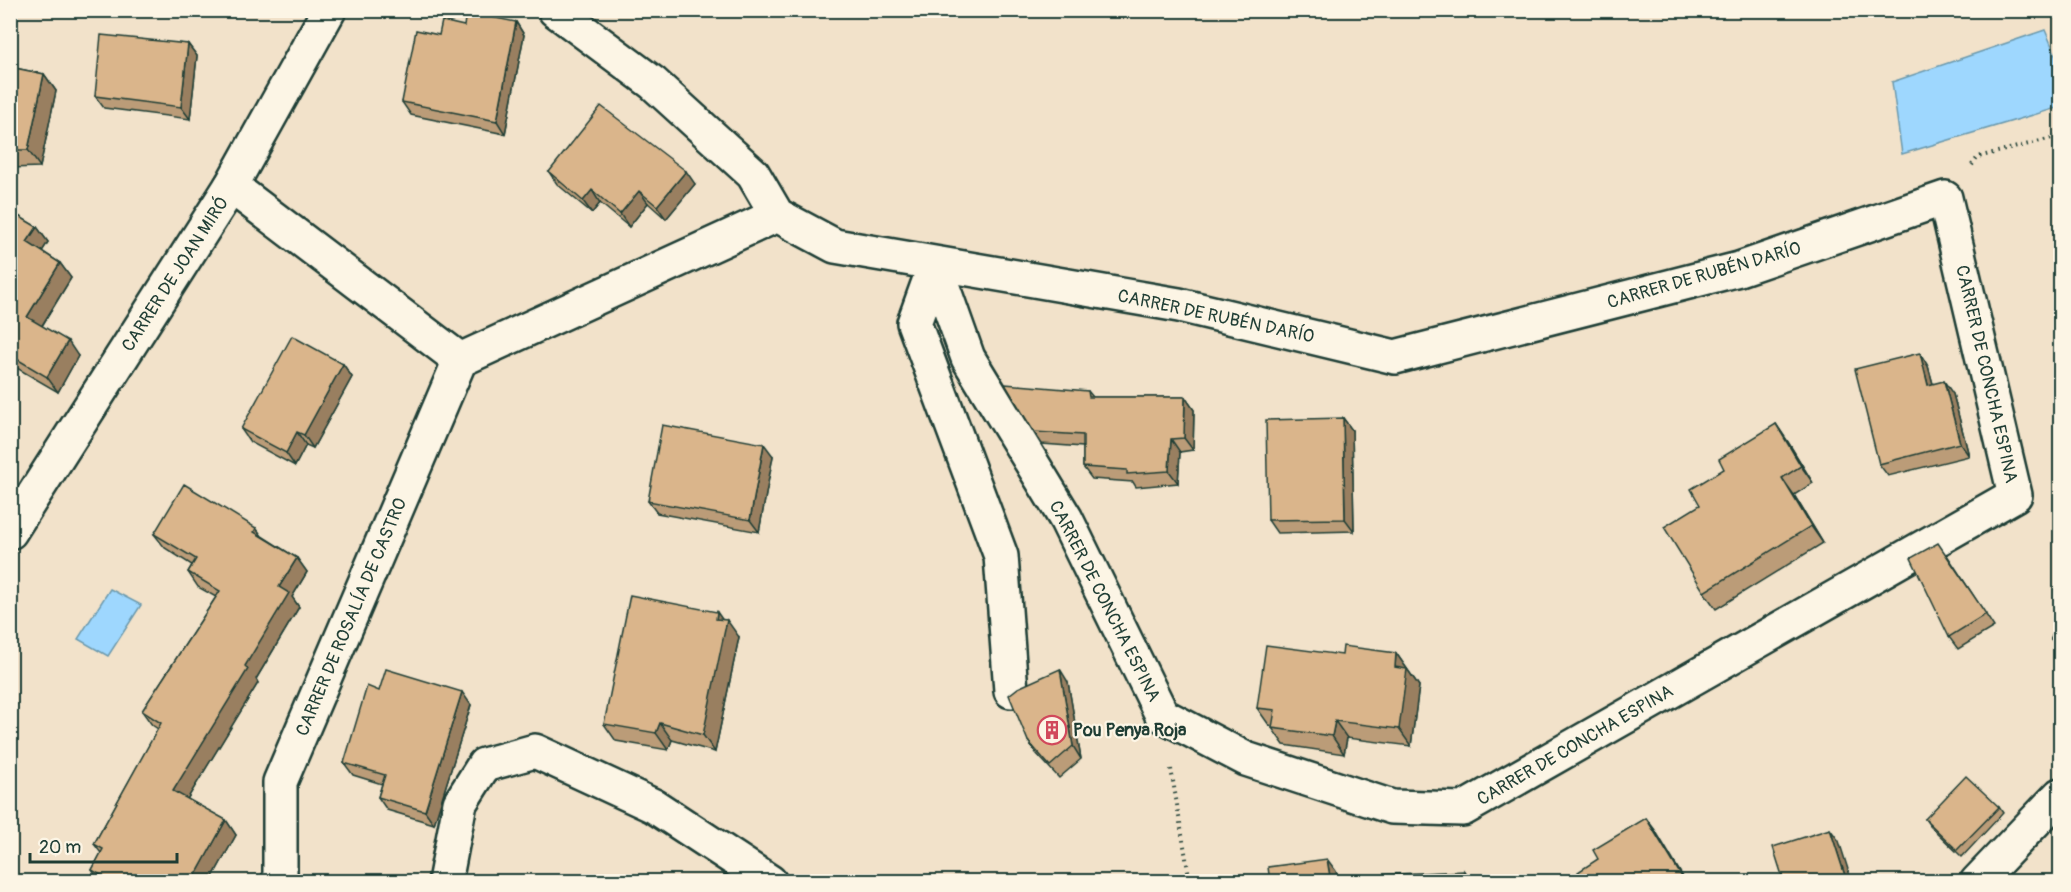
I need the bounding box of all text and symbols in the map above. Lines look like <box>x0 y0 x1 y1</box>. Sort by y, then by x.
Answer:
street label: CARRER DE JOAN MIRÓ <box>116 192 234 356</box>
street label: CARRER DE RUBÉN DARÍO <box>1605 237 1804 314</box>
street label: CARRER DE CONCHA ESPINA <box>1950 263 2023 485</box>
street label: CARRER DE RUBÉN DARÍO <box>1115 284 1316 349</box>
street label: CARRER DE ROSALÍA DE CASTRO <box>291 495 412 740</box>
street label: CARRER DE CONCHA ESPINA <box>1044 497 1165 706</box>
street label: CARRER DE CONCHA ESPINA <box>1473 680 1678 811</box>
building icon: Pou Penya Roja <box>1036 714 1068 746</box>
place label: Pou Penya Roja <box>1073 719 1187 742</box>
scale bar <box>30 826 177 864</box>
text: 20 m <box>39 836 81 859</box>

